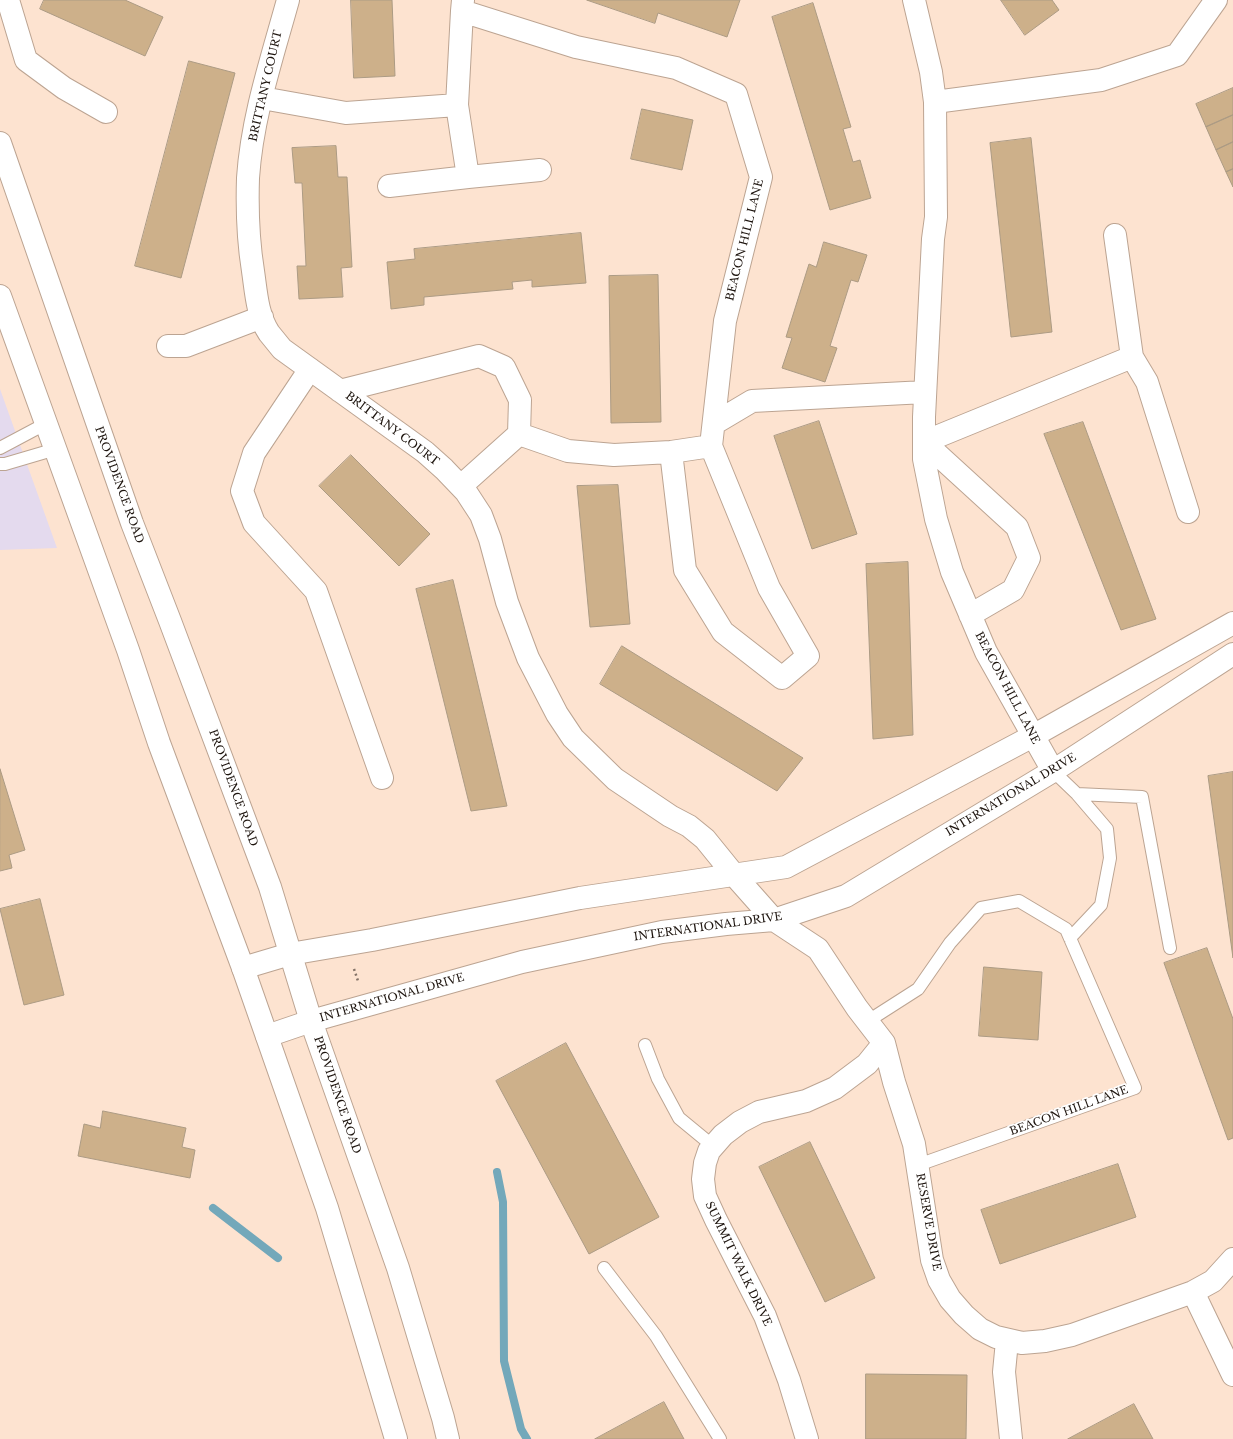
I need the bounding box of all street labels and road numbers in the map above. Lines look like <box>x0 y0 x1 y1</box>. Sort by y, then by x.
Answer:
street label: BRITTANY COURT <box>247 29 285 143</box>
street label: BEACON HILL LANE <box>723 178 767 302</box>
street label: BRITTANY COURT <box>343 389 441 469</box>
street label: PROVIDENCE ROAD <box>92 425 146 545</box>
street label: BEACON HILL LANE <box>972 630 1042 746</box>
street label: PROVIDENCE ROAD <box>206 728 260 848</box>
street label: INTERNATIONAL DRIVE <box>943 751 1079 839</box>
street label: INTERNATIONAL DRIVE <box>633 910 783 944</box>
street label: INTERNATIONAL DRIVE <box>318 971 466 1025</box>
street label: PROVIDENCE ROAD <box>311 1035 363 1155</box>
street label: BEACON HILL LANE <box>1008 1083 1130 1139</box>
street label: RESERVE DRIVE <box>913 1172 943 1272</box>
street label: SUMMIT WALK DRIVE <box>702 1200 774 1328</box>

